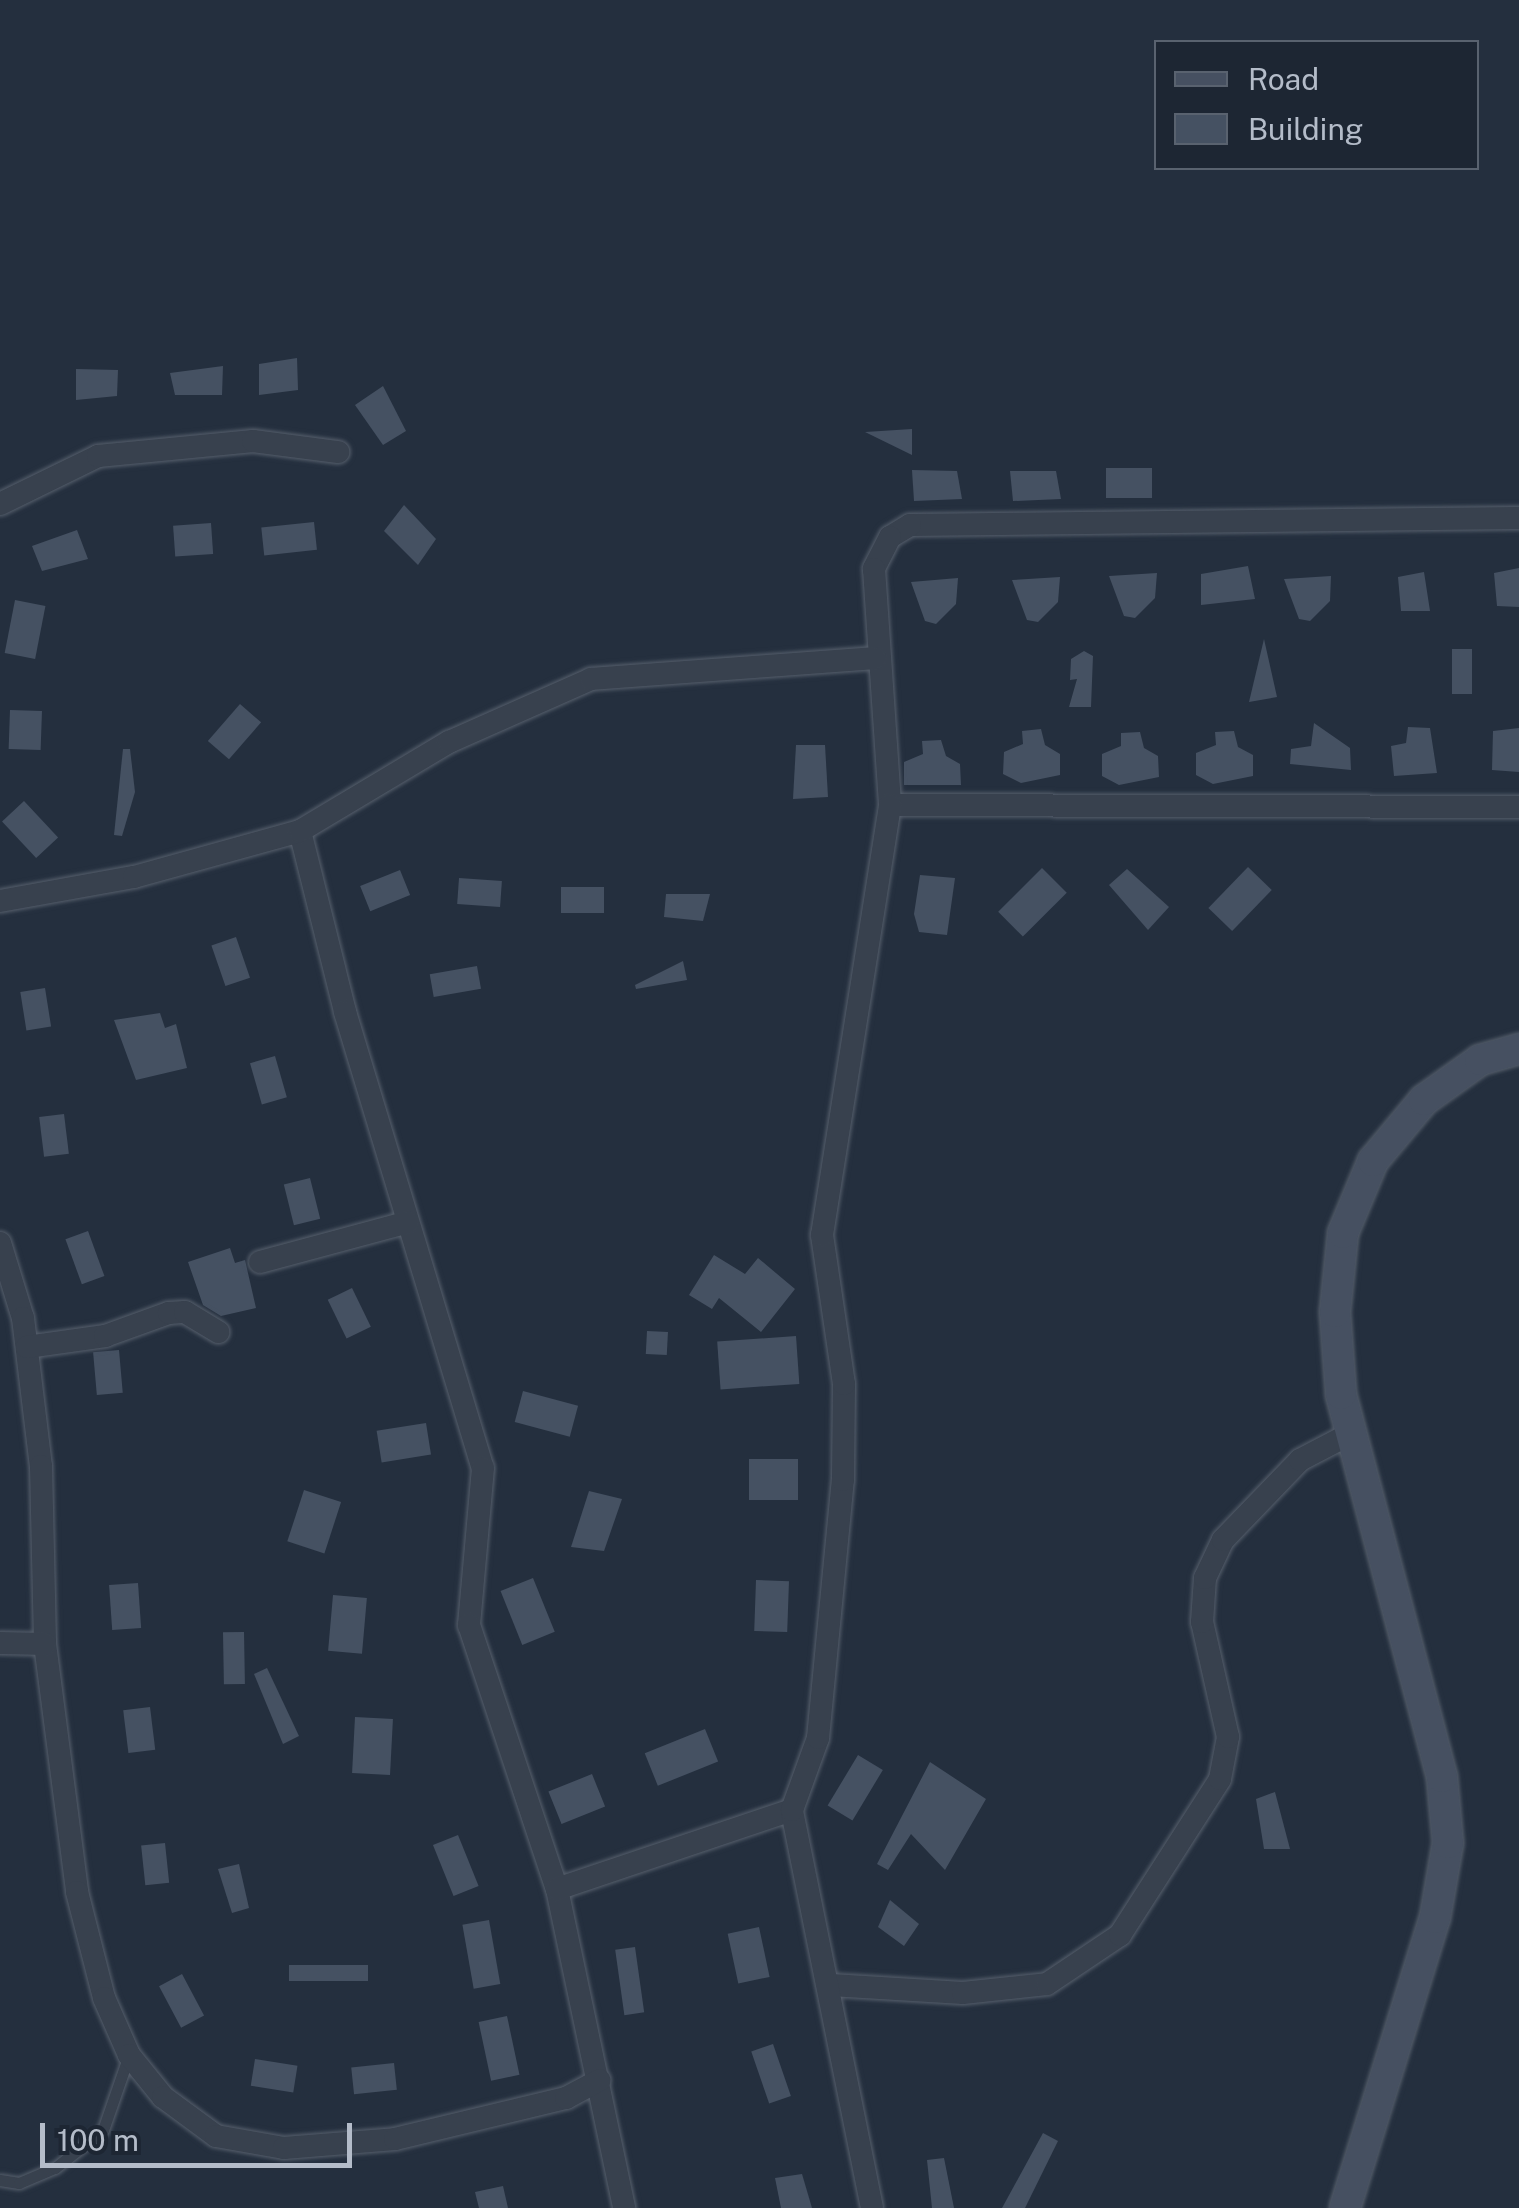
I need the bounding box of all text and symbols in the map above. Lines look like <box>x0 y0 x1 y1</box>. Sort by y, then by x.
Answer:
legend <box>1154 40 1479 170</box>
text: Road <box>1248 61 1319 97</box>
text: Building <box>1248 111 1363 147</box>
scale bar <box>45 2103 358 2165</box>
text: 100 m <box>57 2122 139 2158</box>

